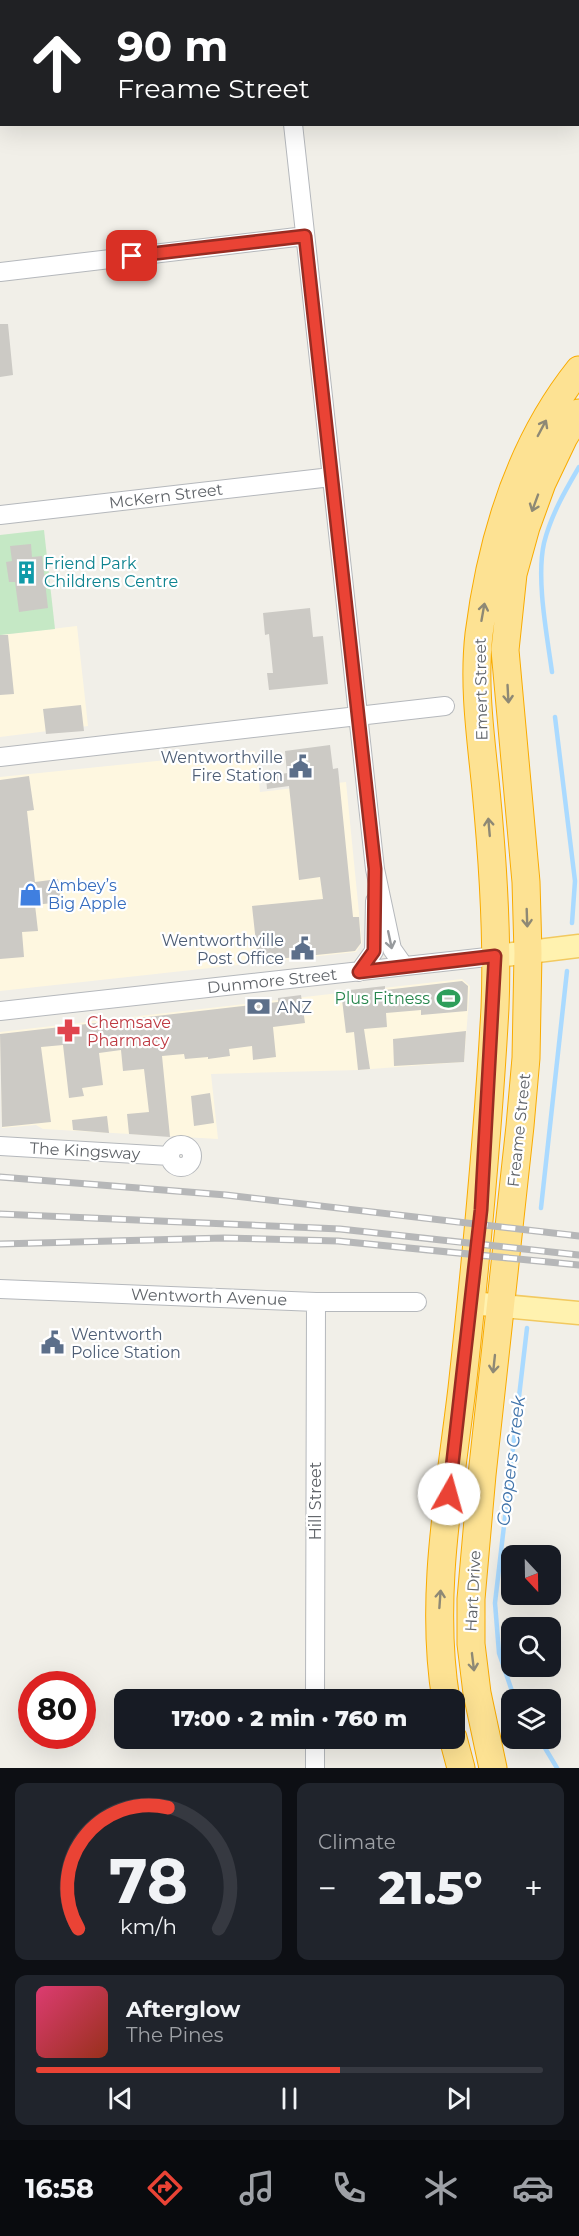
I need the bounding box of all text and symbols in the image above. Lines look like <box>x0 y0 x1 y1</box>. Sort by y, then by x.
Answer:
text: 90 m <box>117 20 228 72</box>
icon: ahead <box>18 24 96 102</box>
text: Freame Street <box>117 72 310 105</box>
pin <box>106 230 157 281</box>
icon: arrive <box>115 239 148 272</box>
one-way arrow <box>536 420 548 437</box>
street label: McKern Street <box>108 480 225 512</box>
one-way arrow <box>529 493 540 511</box>
place label: Friend Park Childrens Centre <box>44 554 178 591</box>
building icon: Friend Park Childrens Centre <box>13 559 39 585</box>
one-way arrow <box>478 603 489 622</box>
street label: Emert Street <box>471 637 491 741</box>
one-way arrow <box>502 683 513 703</box>
place label: Wentworthville Fire Station <box>160 748 283 785</box>
public building icon: Wentworthville Fire Station <box>288 753 314 779</box>
one-way arrow <box>483 818 494 838</box>
place label: Ambey’s Big Apple <box>48 876 127 913</box>
shop icon: Ambey’s Big Apple <box>17 881 43 907</box>
one-way arrow <box>522 907 533 927</box>
one-way arrow <box>385 930 396 949</box>
place label: Wentworthville Post Office <box>161 931 284 968</box>
public building icon: Wentworthville Post Office <box>289 936 315 962</box>
street label: Dunmore Street <box>206 965 338 997</box>
sports icon: Plus Fitness <box>435 985 461 1011</box>
place label: Plus Fitness <box>335 989 430 1008</box>
bank icon: ANZ <box>246 994 272 1020</box>
place label: ANZ <box>277 998 312 1017</box>
place label: Chemsave Pharmacy <box>87 1013 171 1050</box>
pharmacy icon: Chemsave Pharmacy <box>56 1018 82 1044</box>
street label: Freame Street <box>504 1072 534 1188</box>
street label: The Kingsway <box>29 1139 141 1163</box>
street label: Wentworth Avenue <box>131 1285 287 1309</box>
place label: Wentworth Police Station <box>71 1325 181 1362</box>
public building icon: Wentworth Police Station <box>40 1330 66 1356</box>
one-way arrow <box>488 1353 499 1373</box>
water label: Coopers Creek <box>492 1393 530 1527</box>
street label: Hill Street <box>306 1461 325 1540</box>
position arrow <box>417 1462 481 1526</box>
north arrow <box>501 1545 561 1605</box>
map controls <box>501 1545 561 1749</box>
street label: Hart Drive <box>461 1550 485 1632</box>
one-way arrow <box>434 1590 445 1610</box>
button: search <box>501 1617 561 1677</box>
one-way arrow <box>468 1652 479 1672</box>
speed limit sign: 80 <box>18 1671 96 1749</box>
button: layers <box>501 1689 561 1749</box>
text: 17:00 · 2 min · 760 m <box>172 1705 407 1732</box>
text: Climate <box>318 1830 396 1854</box>
text: 78 <box>109 1843 188 1919</box>
text: 21.5° <box>379 1860 482 1915</box>
text: − <box>318 1868 337 1908</box>
text: + <box>524 1868 543 1908</box>
text: km/h <box>120 1913 177 1939</box>
text: Afterglow <box>126 1996 240 2023</box>
text: The Pines <box>126 2023 223 2047</box>
icon: previous <box>104 2082 137 2115</box>
icon: pause <box>273 2082 306 2115</box>
icon: next <box>442 2082 475 2115</box>
icon: directions <box>144 2167 186 2209</box>
icon: music <box>236 2167 278 2209</box>
icon: phone <box>328 2167 370 2209</box>
icon: climate <box>420 2167 462 2209</box>
icon: car <box>512 2167 554 2209</box>
text: 16:58 <box>25 2172 94 2205</box>

